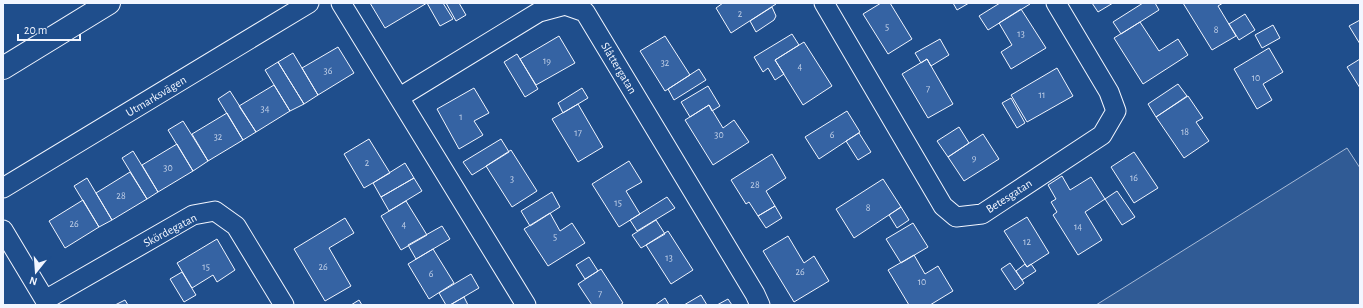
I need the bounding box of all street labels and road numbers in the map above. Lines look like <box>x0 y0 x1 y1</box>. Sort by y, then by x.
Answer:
street label: Slåttergatan <box>599 40 639 96</box>
street label: Utmarksvägen <box>124 73 188 119</box>
street label: Betesgatan <box>984 177 1034 215</box>
street label: Skördegatan <box>141 211 199 249</box>

